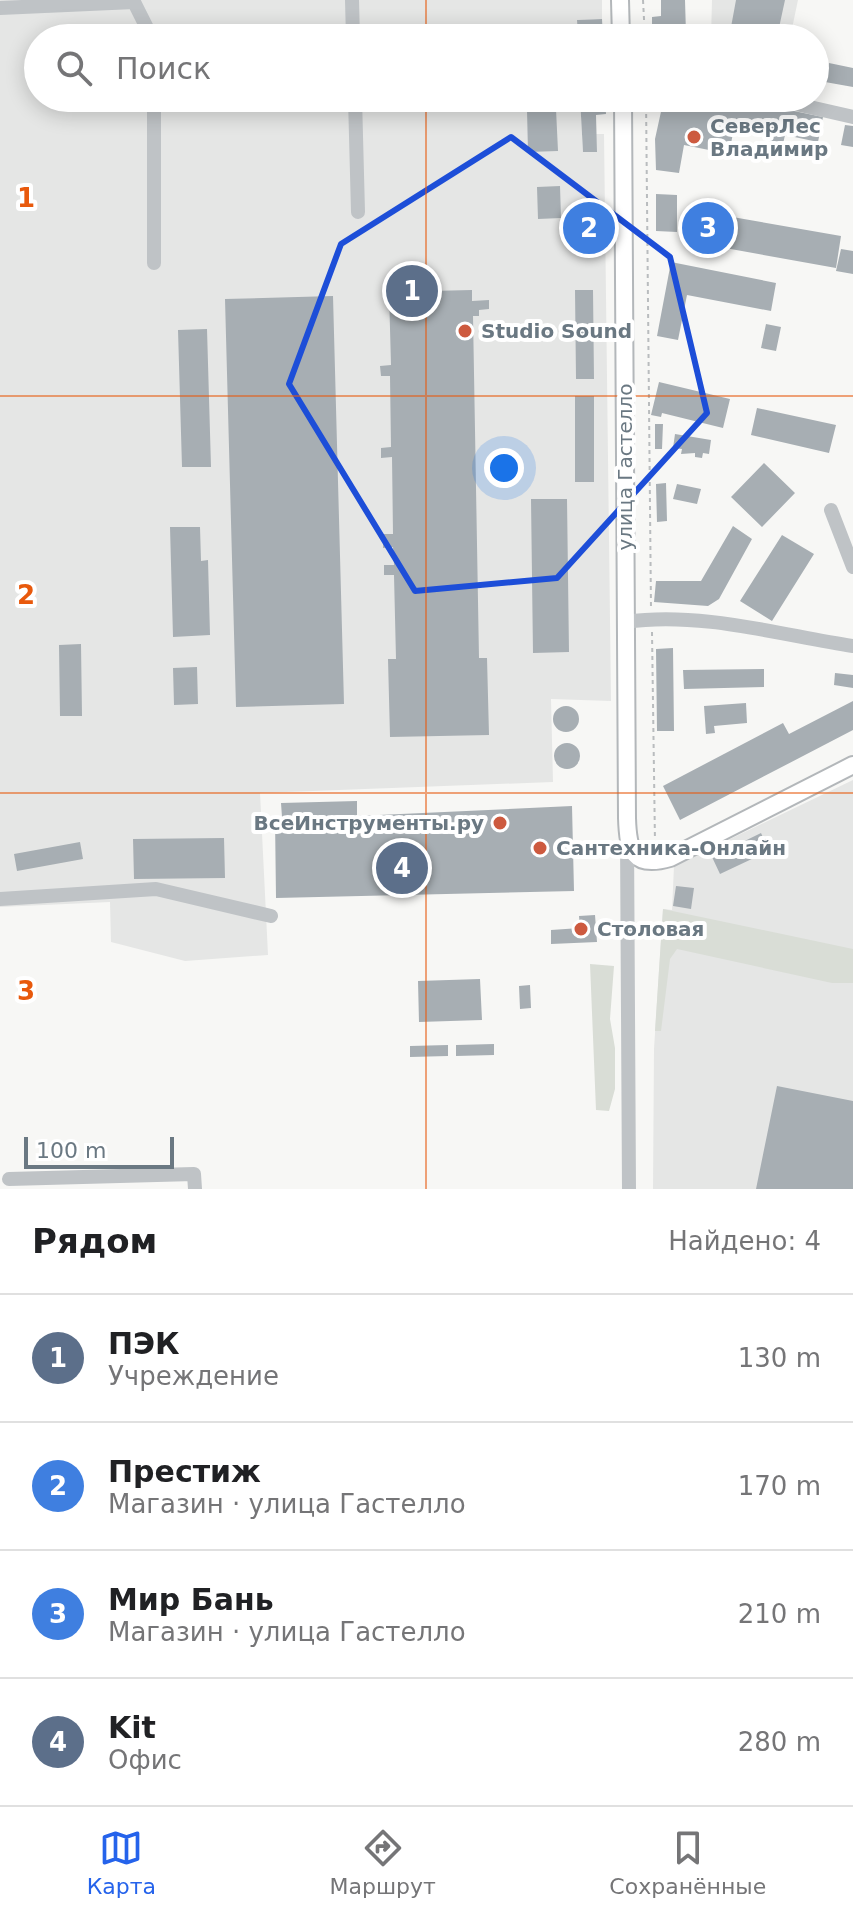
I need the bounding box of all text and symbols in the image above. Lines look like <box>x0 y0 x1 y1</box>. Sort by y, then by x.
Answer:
search box <box>24 24 829 112</box>
icon: search <box>52 46 96 90</box>
text: Поиск <box>116 51 211 86</box>
place label: СеверЛес Владимир <box>710 114 828 161</box>
marker: СеверЛес Владимир <box>685 128 703 146</box>
text: 1 <box>17 183 35 213</box>
pin: 2 <box>563 198 615 258</box>
pin: 3 <box>682 198 734 258</box>
pin: 1 <box>386 261 438 321</box>
place label: Studio Sound <box>481 319 632 343</box>
marker: Studio Sound <box>456 322 474 340</box>
street label: улица Гастелло <box>613 383 637 551</box>
your location <box>484 448 524 488</box>
text: 2 <box>17 580 35 610</box>
place label: ВсеИнструменты.ру <box>254 811 484 835</box>
marker: ВсеИнструменты.ру <box>491 814 509 832</box>
place label: Сантехника-Онлайн <box>556 836 786 860</box>
pin: 4 <box>376 838 428 898</box>
marker: Сантехника-Онлайн <box>531 839 549 857</box>
place label: Столовая <box>597 917 704 941</box>
marker: Столовая <box>572 920 590 938</box>
text: 3 <box>17 976 35 1006</box>
scale bar <box>24 1133 174 1169</box>
text: 100 m <box>36 1138 106 1163</box>
text: Рядом <box>32 1221 157 1261</box>
text: Найдено: 4 <box>668 1226 821 1256</box>
text: ПЭК <box>108 1326 180 1361</box>
text: 1 <box>49 1343 67 1373</box>
text: 130 m <box>738 1343 821 1373</box>
text: Учреждение <box>108 1361 279 1391</box>
text: Престиж <box>108 1454 261 1489</box>
text: 2 <box>49 1471 67 1501</box>
text: 170 m <box>738 1471 821 1501</box>
text: Магазин · улица Гастелло <box>108 1489 466 1519</box>
text: Мир Бань <box>108 1582 274 1617</box>
text: 3 <box>49 1599 67 1629</box>
text: 210 m <box>738 1599 821 1629</box>
text: Магазин · улица Гастелло <box>108 1617 466 1647</box>
text: Kit <box>108 1710 156 1745</box>
text: 4 <box>49 1727 67 1757</box>
text: 280 m <box>738 1727 821 1757</box>
text: Офис <box>108 1745 182 1775</box>
tab: Карта <box>87 1826 156 1899</box>
tab: Маршрут <box>330 1826 436 1899</box>
tab: Сохранённые <box>609 1826 766 1899</box>

